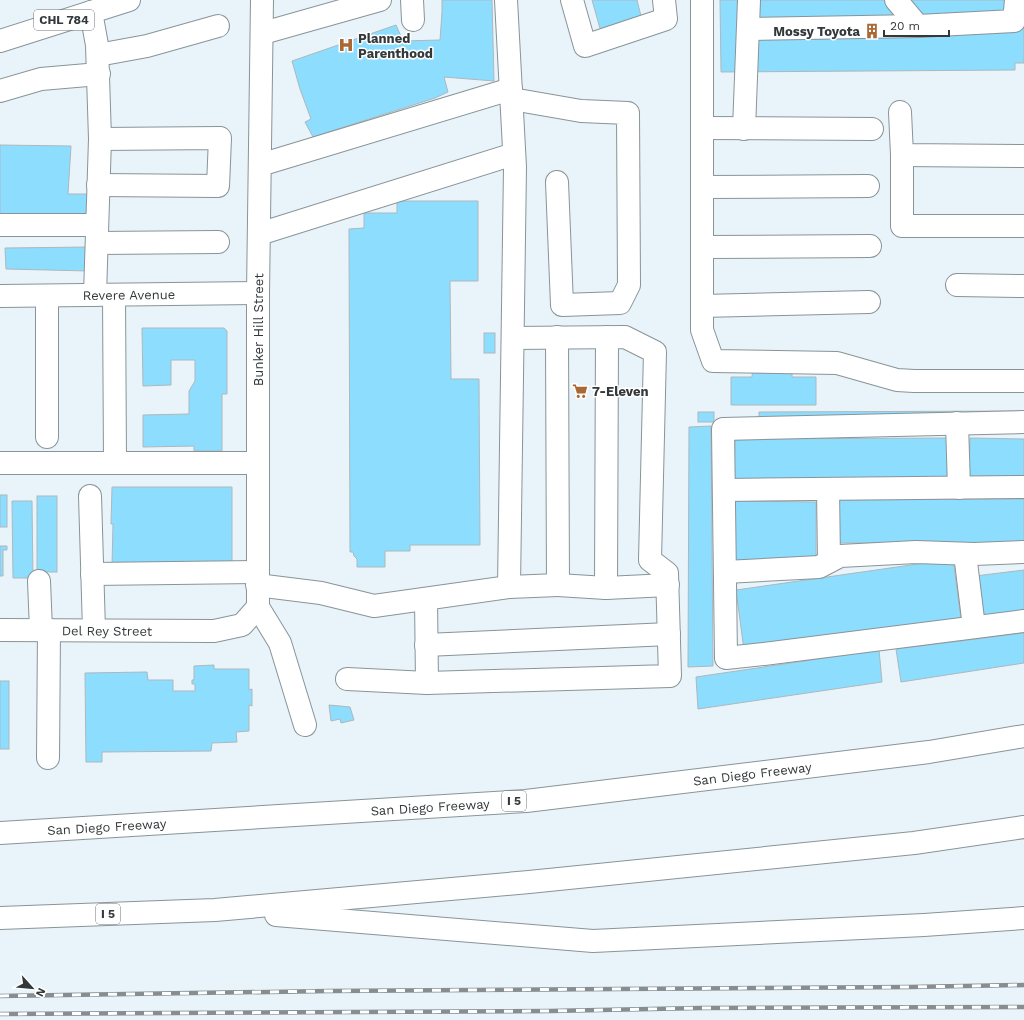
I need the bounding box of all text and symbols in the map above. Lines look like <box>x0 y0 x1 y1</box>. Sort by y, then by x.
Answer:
road number: CHL 784 <box>34 10 94 30</box>
scale bar <box>884 12 949 38</box>
text: 20 m <box>890 19 920 33</box>
building icon: Mossy Toyota <box>863 22 881 40</box>
place label: Mossy Toyota <box>773 24 860 39</box>
place label: Planned Parenthood <box>358 31 433 61</box>
hospital icon: Planned Parenthood <box>337 36 355 54</box>
street label: Bunker Hill Street <box>250 273 266 386</box>
street label: Revere Avenue <box>83 286 175 303</box>
supermarket icon: 7-Eleven <box>571 382 589 400</box>
place label: 7-Eleven <box>592 384 649 399</box>
street label: Del Rey Street <box>62 623 153 638</box>
street label: San Diego Freeway <box>692 759 813 788</box>
road number: I 5 <box>502 791 526 811</box>
street label: San Diego Freeway <box>370 796 491 818</box>
street label: San Diego Freeway <box>47 815 167 838</box>
road number: I 5 <box>96 904 120 924</box>
north arrow <box>12 968 52 1008</box>
text: N <box>33 986 48 999</box>

